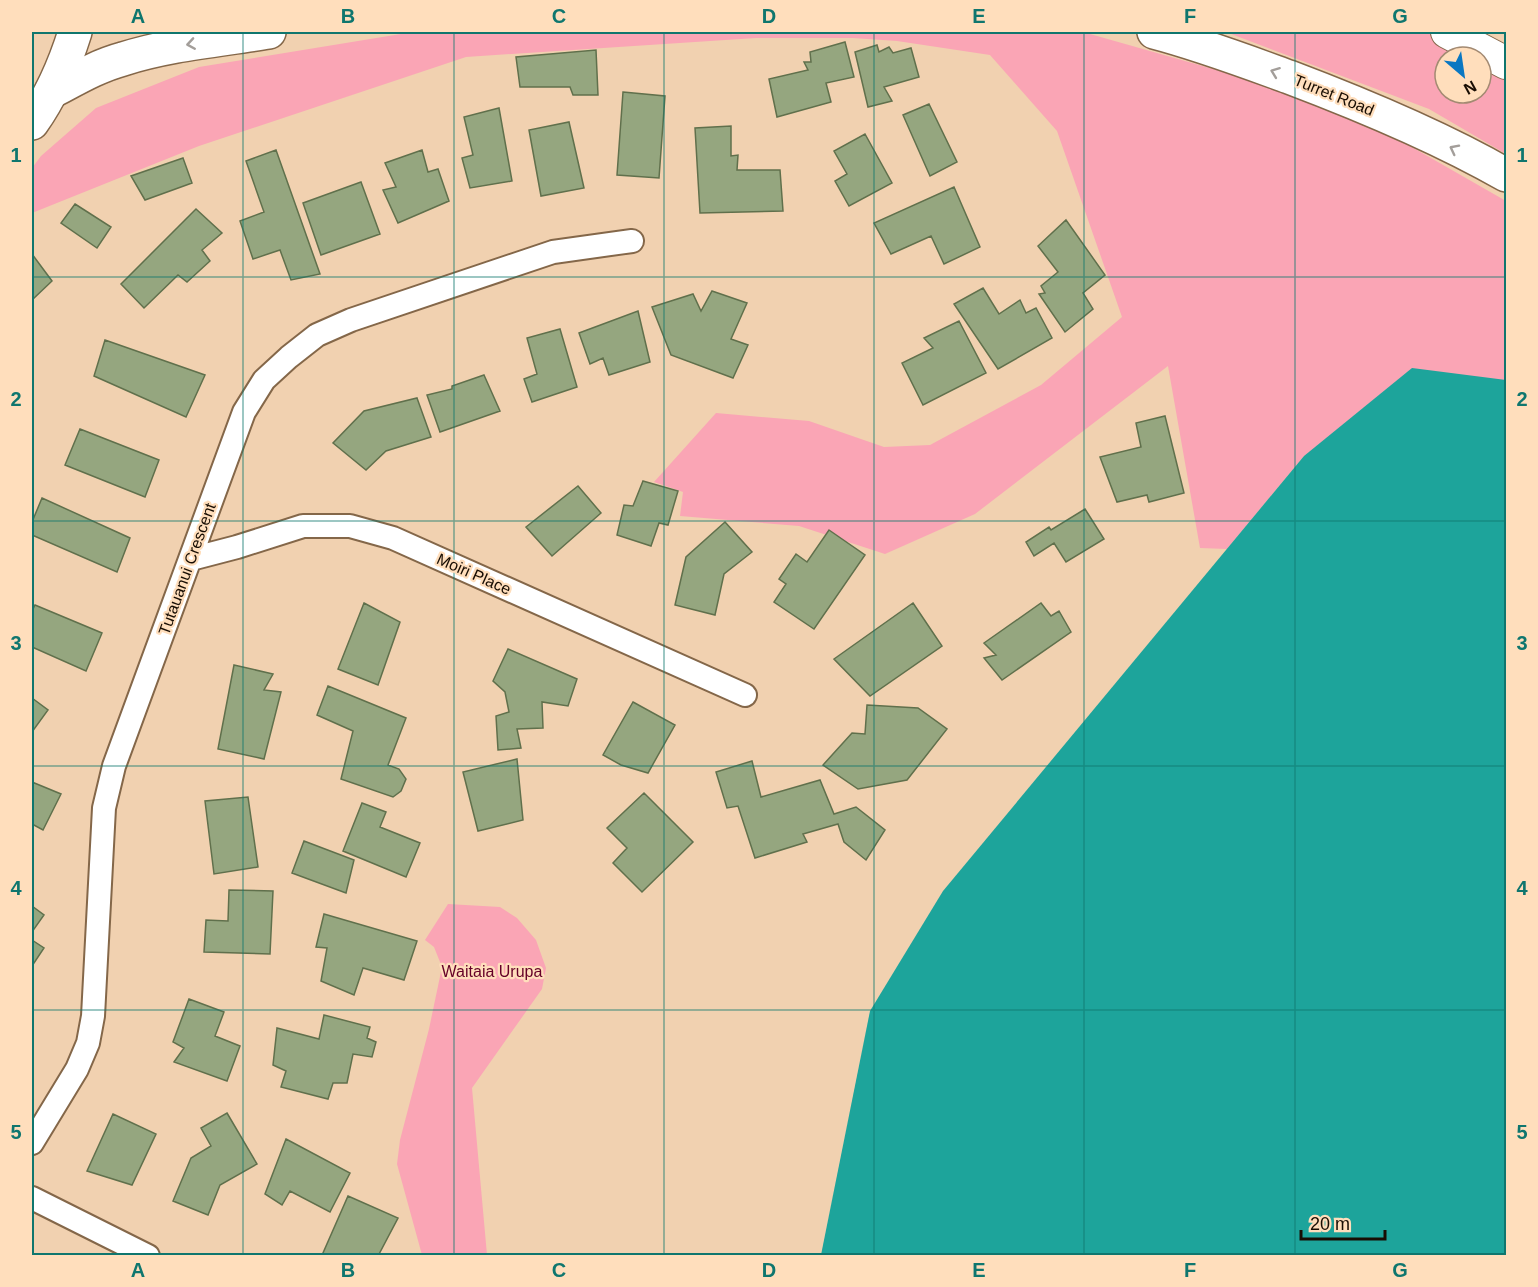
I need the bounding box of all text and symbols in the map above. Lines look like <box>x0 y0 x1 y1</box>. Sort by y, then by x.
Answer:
text: A <box>131 5 145 27</box>
text: B <box>341 5 355 27</box>
text: C <box>552 5 566 27</box>
text: D <box>762 5 776 27</box>
text: E <box>972 5 986 27</box>
text: F <box>1184 5 1196 27</box>
text: G <box>1392 5 1408 27</box>
one-way arrow <box>186 38 196 50</box>
north arrow <box>1433 45 1493 105</box>
one-way arrow <box>1270 67 1281 79</box>
street label: Turret Road <box>1292 71 1376 119</box>
text: N <box>1461 77 1479 98</box>
text: 1 <box>10 144 22 166</box>
one-way arrow <box>1450 144 1461 156</box>
text: 1 <box>1516 144 1528 166</box>
text: 2 <box>10 388 22 410</box>
text: 2 <box>1516 388 1528 410</box>
street label: Tutauanui Crescent <box>155 500 219 637</box>
street label: Moiri Place <box>434 550 514 598</box>
text: 3 <box>10 632 22 654</box>
text: 3 <box>1516 632 1528 654</box>
text: 4 <box>10 877 22 899</box>
text: 4 <box>1516 877 1528 899</box>
park label: Waitaia Urupa <box>442 963 542 980</box>
text: 5 <box>10 1121 22 1143</box>
text: 5 <box>1516 1121 1528 1143</box>
scale bar <box>1301 1203 1385 1241</box>
text: 20 m <box>1310 1214 1350 1234</box>
text: A <box>131 1259 145 1281</box>
text: B <box>341 1259 355 1281</box>
text: C <box>552 1259 566 1281</box>
text: D <box>762 1259 776 1281</box>
text: E <box>972 1259 986 1281</box>
text: F <box>1184 1259 1196 1281</box>
text: G <box>1392 1259 1408 1281</box>

